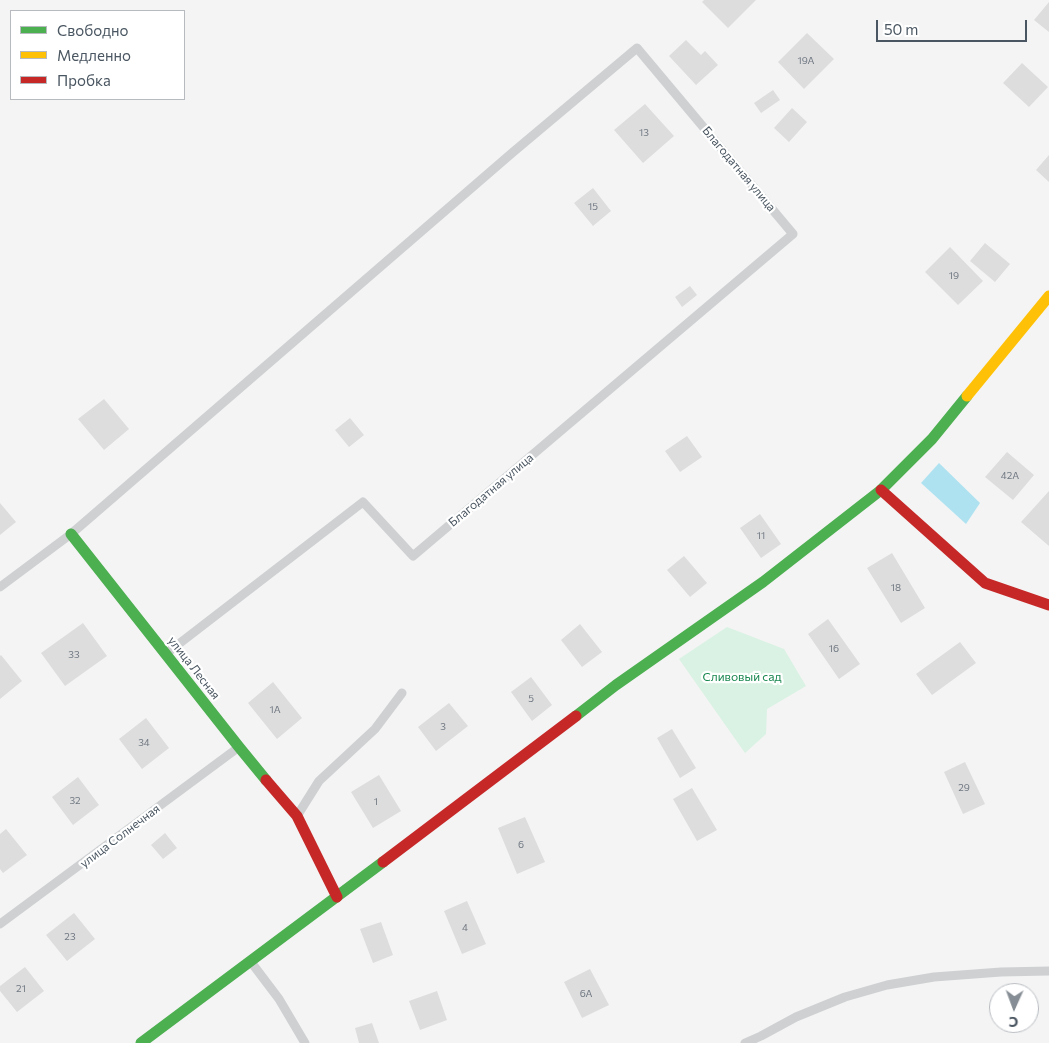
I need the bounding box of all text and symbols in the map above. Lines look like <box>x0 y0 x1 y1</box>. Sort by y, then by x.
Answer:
legend <box>10 10 185 100</box>
scale bar <box>879 10 1030 42</box>
text: 50 m <box>884 20 918 38</box>
text: Свободно <box>57 21 128 39</box>
text: Медленно <box>57 46 131 64</box>
house number: 19А <box>797 55 815 67</box>
text: Пробка <box>57 71 111 89</box>
street label: Благодатная улица <box>699 124 779 214</box>
house number: 13 <box>639 127 649 139</box>
house number: 15 <box>588 201 598 213</box>
house number: 19 <box>949 270 959 282</box>
street label: Благодатная улица <box>446 450 536 530</box>
house number: 42А <box>1001 470 1019 482</box>
house number: 11 <box>757 530 765 542</box>
house number: 18 <box>891 582 901 594</box>
street label: улица Лесная <box>165 634 223 702</box>
house number: 16 <box>829 643 839 655</box>
house number: 33 <box>68 649 80 661</box>
park label: Сливовый сад <box>703 670 781 684</box>
house number: 5 <box>528 693 534 705</box>
house number: 1А <box>269 704 281 716</box>
house number: 3 <box>440 721 446 733</box>
house number: 34 <box>138 737 150 749</box>
house number: 29 <box>958 782 970 794</box>
house number: 32 <box>69 795 81 807</box>
house number: 1 <box>374 796 378 808</box>
street label: улица Солнечная <box>77 801 163 871</box>
house number: 6 <box>518 839 524 851</box>
house number: 4 <box>462 922 468 934</box>
house number: 23 <box>64 931 76 943</box>
house number: 21 <box>16 983 26 995</box>
north arrow <box>989 983 1039 1033</box>
house number: 6А <box>580 988 592 1000</box>
text: С <box>1008 1014 1019 1031</box>

